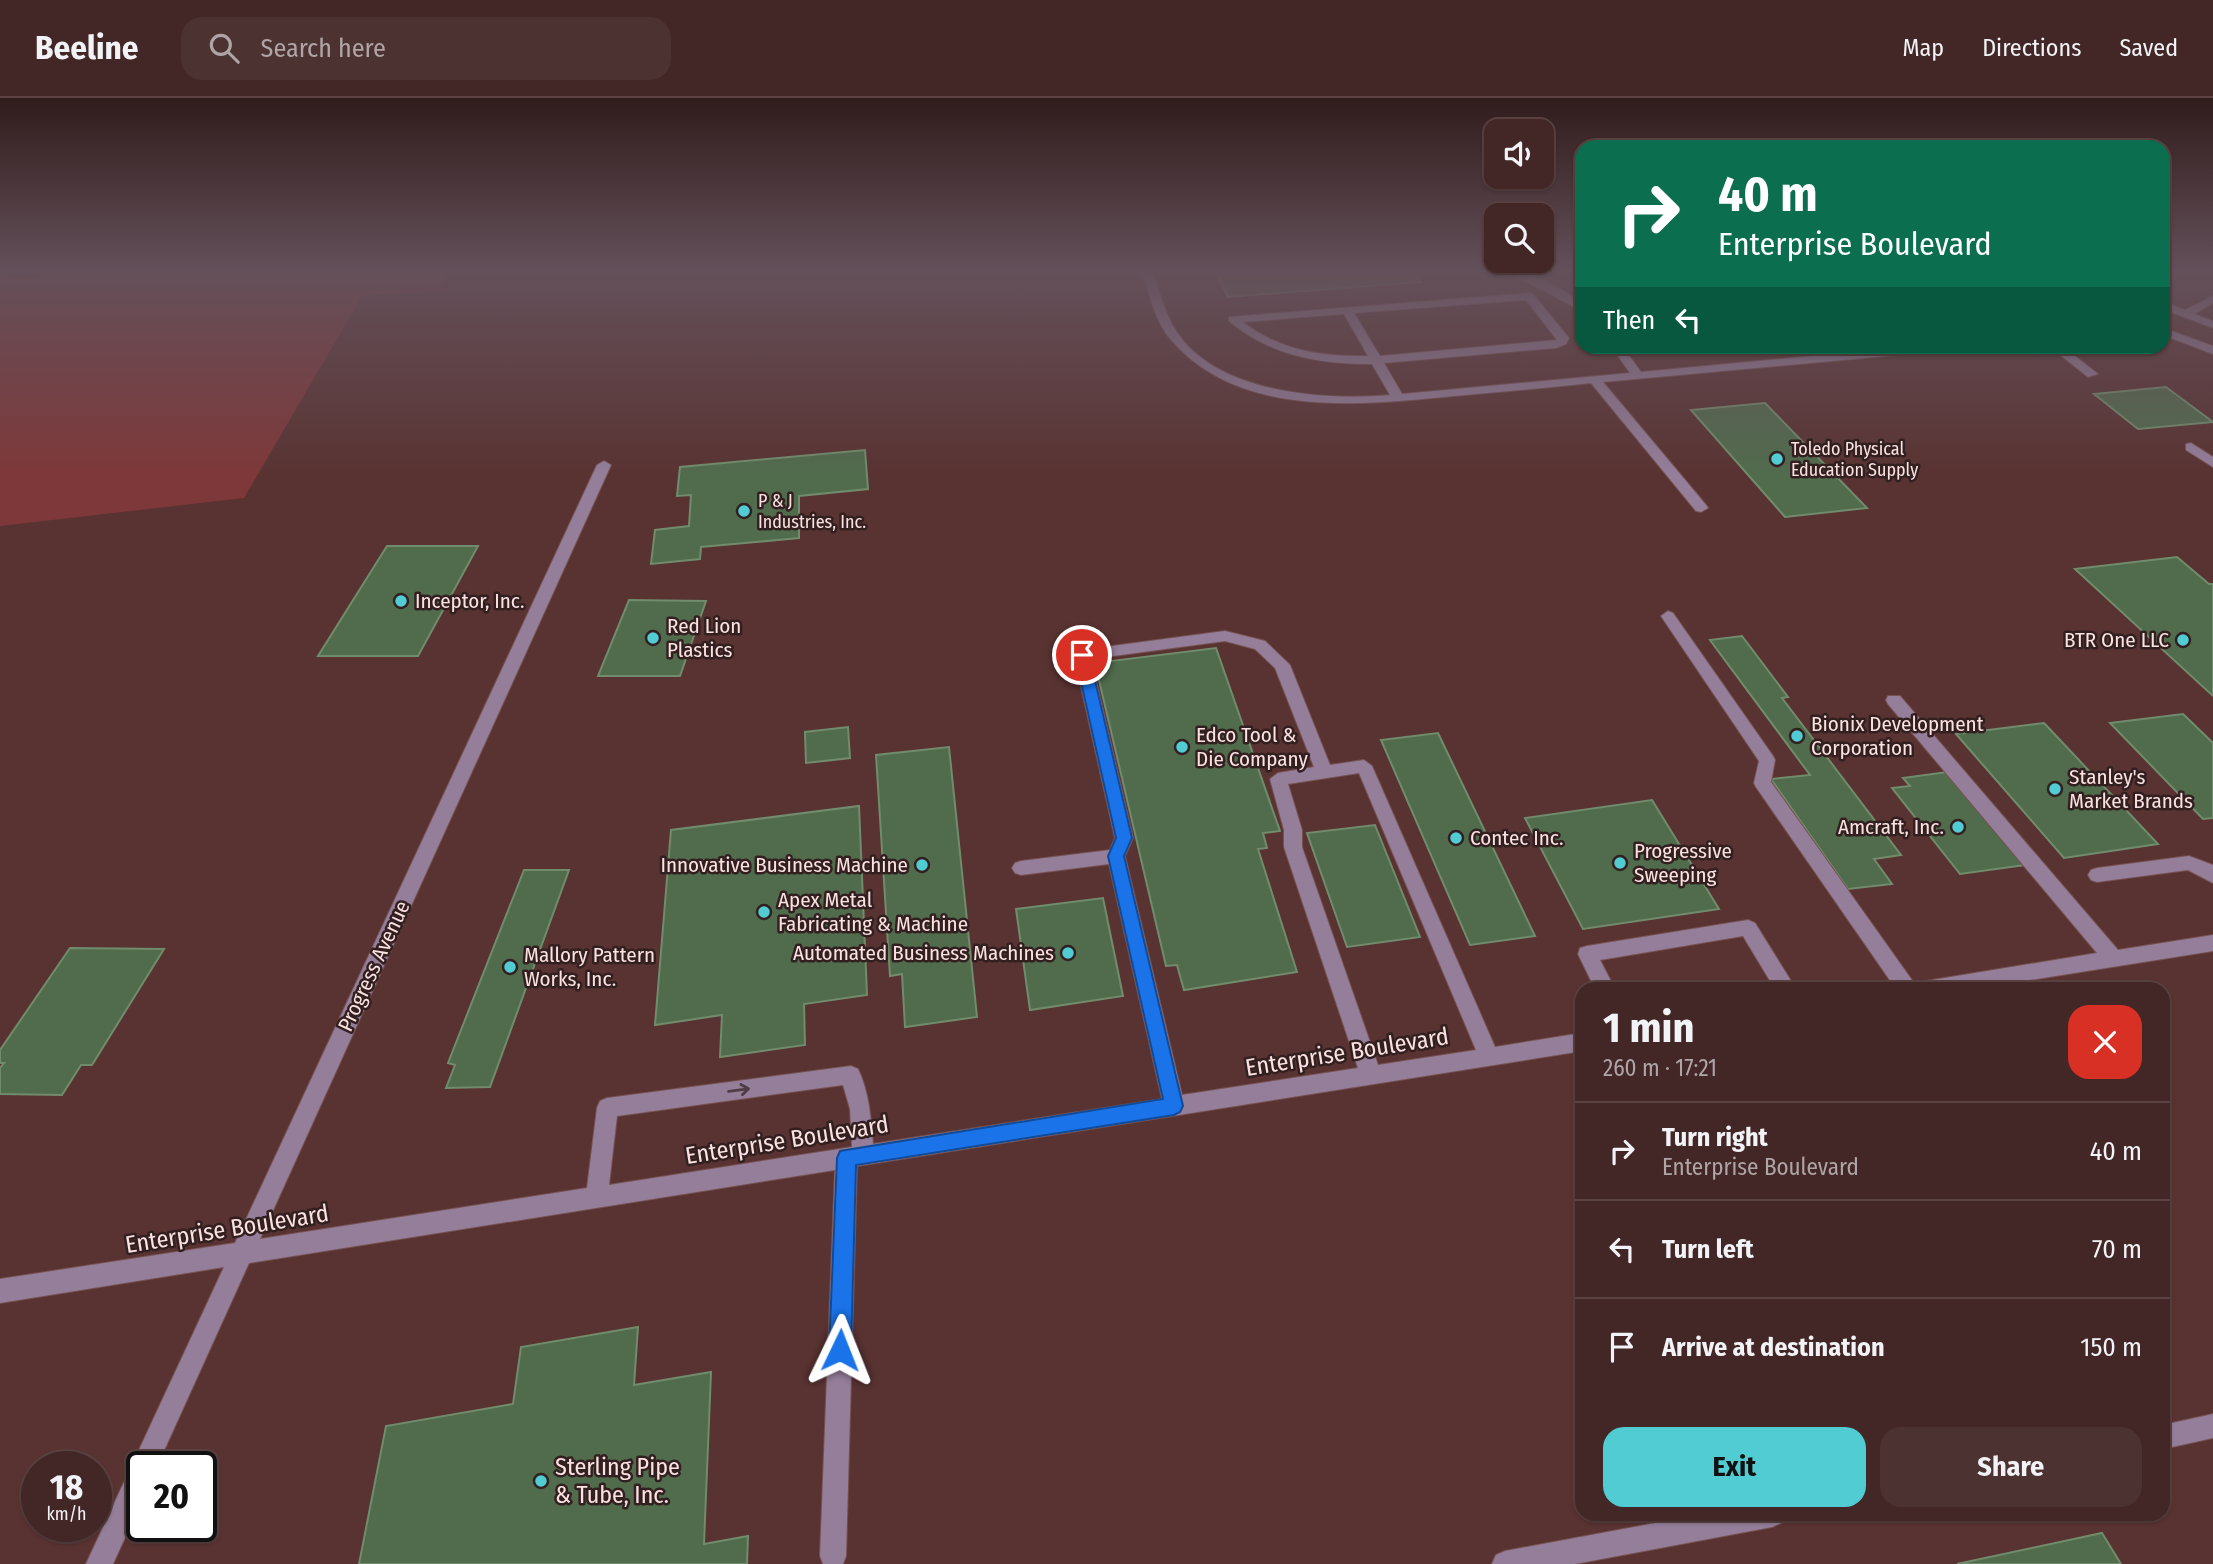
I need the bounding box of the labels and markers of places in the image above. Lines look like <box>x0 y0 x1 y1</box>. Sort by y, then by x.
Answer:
place label: Toledo Physical Education Supply <box>1791 438 1918 481</box>
marker: Toledo Physical Education Supply <box>1769 451 1785 467</box>
place label: P & J Industries, Inc. <box>758 490 866 533</box>
marker: P & J Industries, Inc. <box>736 503 752 519</box>
place label: Inceptor, Inc. <box>415 588 525 614</box>
marker: Inceptor, Inc. <box>393 593 409 609</box>
place label: Red Lion Plastics <box>667 613 741 663</box>
pin <box>1052 625 1112 685</box>
place label: BTR One LLC <box>2064 627 2169 653</box>
marker: Red Lion Plastics <box>645 630 661 646</box>
marker: BTR One LLC <box>2175 632 2191 648</box>
place label: Bionix Development Corporation <box>1811 711 1984 761</box>
place label: Edco Tool & Die Company <box>1196 722 1308 772</box>
marker: Bionix Development Corporation <box>1789 728 1805 744</box>
marker: Edco Tool & Die Company <box>1174 739 1190 755</box>
place label: Stanley's Market Brands <box>2069 764 2193 814</box>
marker: Stanley's Market Brands <box>2047 781 2063 797</box>
place label: Amcraft, Inc. <box>1838 814 1944 840</box>
marker: Amcraft, Inc. <box>1950 819 1966 835</box>
place label: Contec Inc. <box>1470 825 1563 851</box>
marker: Contec Inc. <box>1448 830 1464 846</box>
place label: Progressive Sweeping <box>1634 838 1732 888</box>
place label: Innovative Business Machine <box>660 852 908 878</box>
marker: Progressive Sweeping <box>1612 855 1628 871</box>
marker: Innovative Business Machine <box>914 857 930 873</box>
place label: Apex Metal Fabricating & Machine <box>778 887 968 937</box>
marker: Apex Metal Fabricating & Machine <box>756 904 772 920</box>
place label: Automated Business Machines <box>793 940 1054 966</box>
place label: Mallory Pattern Works, Inc. <box>524 942 655 992</box>
marker: Automated Business Machines <box>1060 945 1076 961</box>
marker: Mallory Pattern Works, Inc. <box>502 959 518 975</box>
place label: Sterling Pipe & Tube, Inc. <box>555 1453 680 1509</box>
marker: Sterling Pipe & Tube, Inc. <box>533 1473 549 1489</box>

